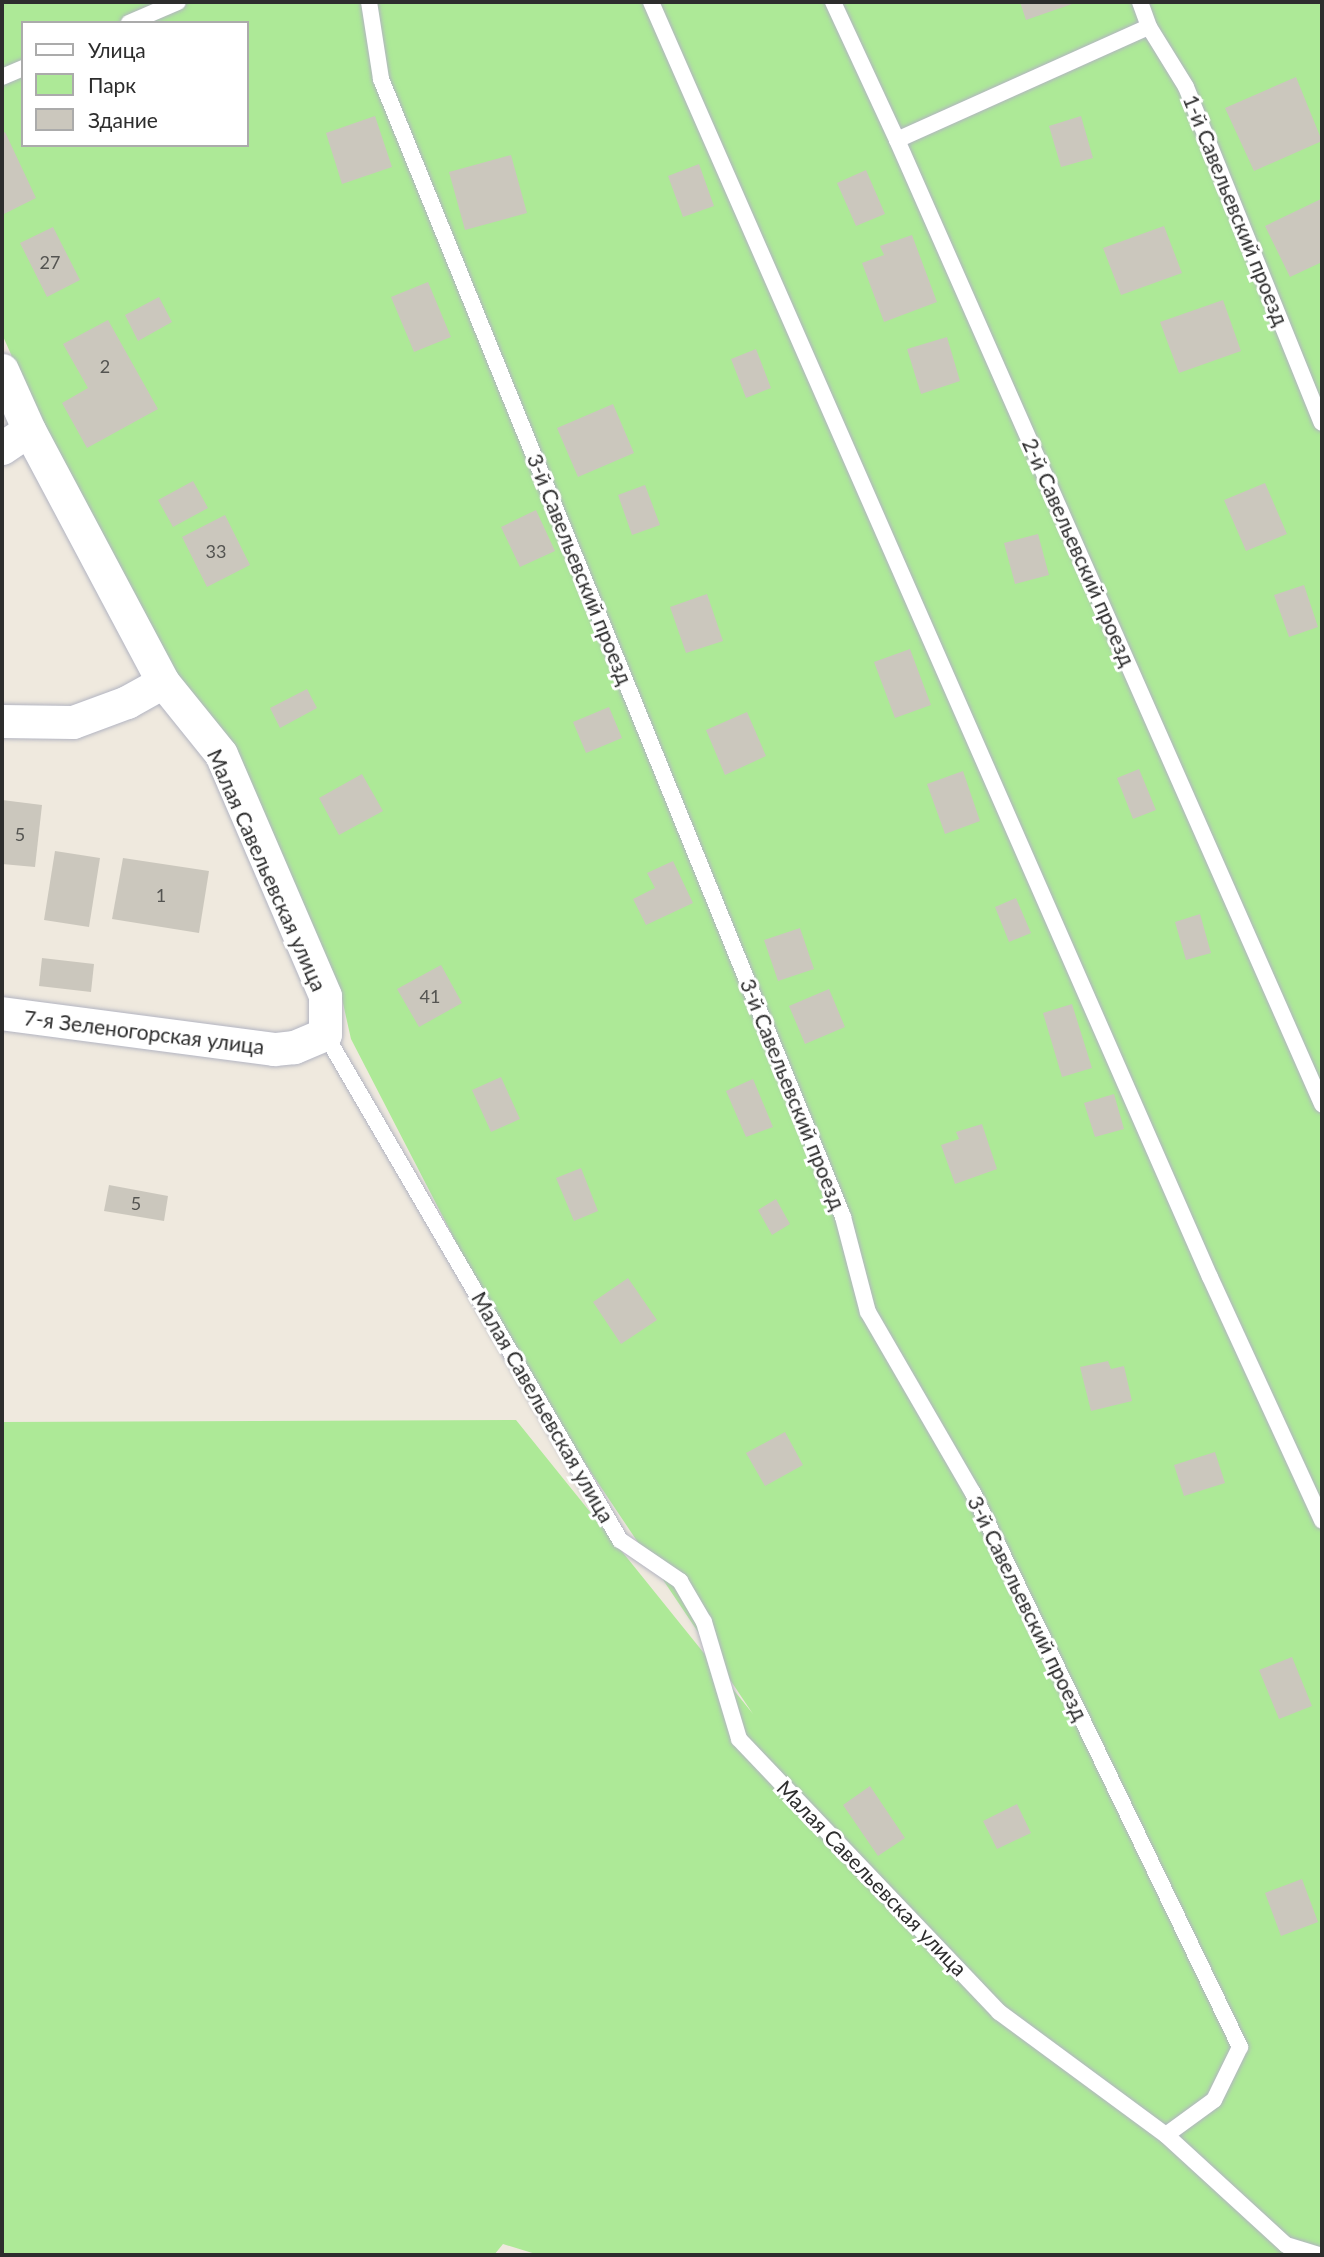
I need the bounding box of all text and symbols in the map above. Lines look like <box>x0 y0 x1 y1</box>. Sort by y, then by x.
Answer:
legend <box>21 21 248 147</box>
text: Улица <box>88 37 146 62</box>
text: Парк <box>88 72 136 97</box>
street label: 1-й Савельевский проезд <box>1178 91 1294 329</box>
text: Здание <box>88 107 158 132</box>
house number: 27 <box>40 251 60 273</box>
house number: 2 <box>100 355 110 377</box>
street label: 2-й Савельевский проезд <box>1017 434 1141 670</box>
street label: 3-й Савельевский проезд <box>522 450 638 688</box>
house number: 33 <box>206 540 226 562</box>
street label: Малая Савельевская улица <box>202 745 332 995</box>
house number: 5 <box>15 823 25 845</box>
house number: 1 <box>156 884 166 906</box>
street label: 3-й Савельевский проезд <box>735 975 851 1213</box>
house number: 41 <box>420 985 440 1007</box>
street label: 7-я Зеленогорская улица <box>22 1005 266 1059</box>
house number: 5 <box>131 1192 141 1214</box>
street label: Малая Савельевская улица <box>467 1287 619 1527</box>
street label: 3-й Савельевский проезд <box>963 1492 1093 1724</box>
street label: Малая Савельевская улица <box>772 1775 972 1981</box>

